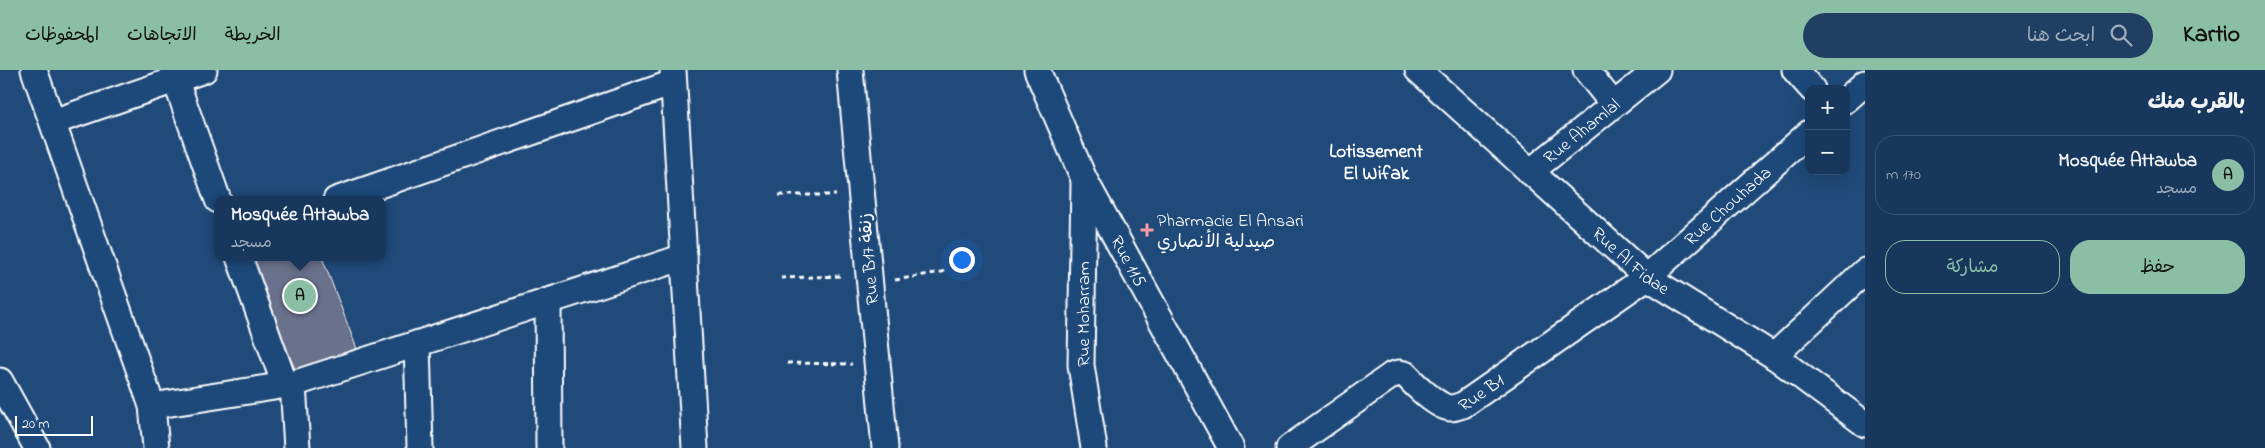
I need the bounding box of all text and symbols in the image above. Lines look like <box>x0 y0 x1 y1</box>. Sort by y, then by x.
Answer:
search box <box>1803 13 2153 58</box>
text: Kartio <box>2183 18 2240 53</box>
icon: search <box>2107 21 2135 49</box>
text: المحفوظات <box>25 23 99 49</box>
text: الاتجاهات <box>127 23 197 49</box>
text: الخريطة <box>225 23 281 49</box>
text: ابحث هنا <box>2027 23 2095 50</box>
map controls <box>1805 85 1850 175</box>
button: + <box>1805 85 1850 130</box>
text: بالقرب منك <box>2148 88 2245 118</box>
street label: Rue Ahamlal <box>1539 93 1627 171</box>
button: − <box>1805 130 1850 175</box>
district label: Lotissement El Wifak <box>1329 139 1423 188</box>
text: Mosquée Attawba <box>2058 148 2197 175</box>
street label: Rue Chouhada <box>1679 161 1778 253</box>
text: 170 m <box>1886 163 1921 187</box>
text: A <box>2223 163 2233 187</box>
text: مسجد <box>2156 177 2197 201</box>
popup <box>214 196 386 261</box>
text: Mosquée Attawba <box>231 202 369 229</box>
place label: Pharmacie El Ansari صيدلية الأنصاري <box>1157 209 1304 256</box>
street label: Rue B17 زنقة <box>853 212 887 306</box>
street label: Rue Al Fidae <box>1585 222 1674 303</box>
marker: Pharmacie El Ansari صيدلية الأنصاري <box>1141 224 1153 236</box>
text: مسجد <box>231 231 272 255</box>
street label: Rue 115 <box>1102 232 1151 292</box>
button: مشاركة <box>1885 240 2060 294</box>
button: حفظ <box>2070 240 2245 294</box>
your location <box>949 247 975 273</box>
street label: Rue Moharram <box>1072 261 1098 367</box>
pin: A <box>284 277 316 315</box>
street label: Rue B1 <box>1454 369 1511 419</box>
scale bar <box>15 413 92 436</box>
text: 20 m <box>22 414 49 435</box>

